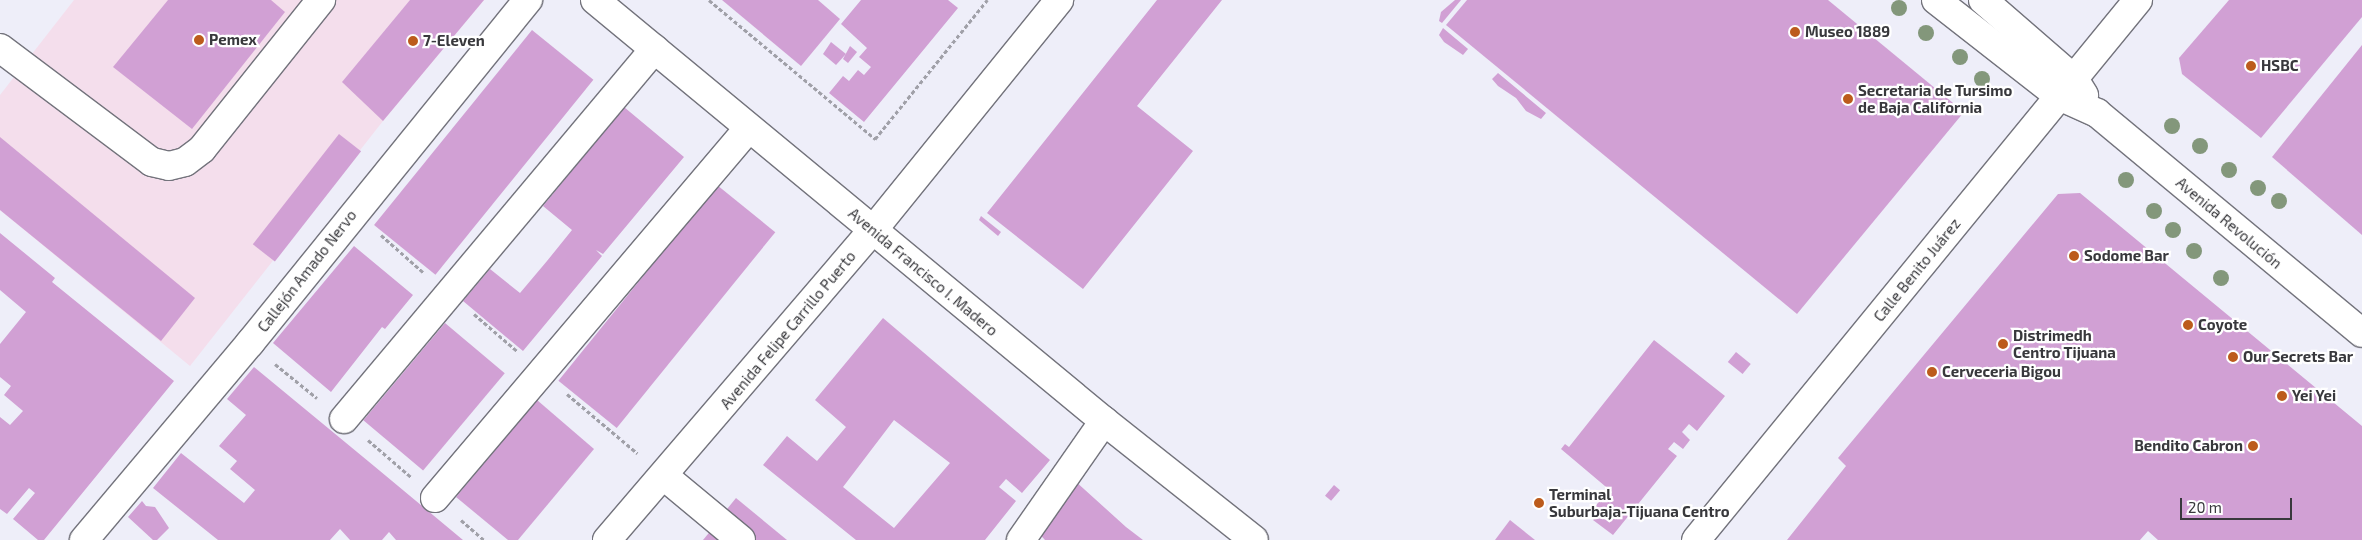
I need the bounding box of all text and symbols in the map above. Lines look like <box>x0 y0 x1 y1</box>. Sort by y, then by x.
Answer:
place label: Museo 1889 <box>1805 23 1890 41</box>
marker: Museo 1889 <box>1789 26 1801 38</box>
place label: Pemex <box>209 31 257 49</box>
place label: 7-Eleven <box>423 32 485 50</box>
marker: Pemex <box>193 34 205 46</box>
marker: 7-Eleven <box>407 35 419 47</box>
place label: HSBC <box>2261 57 2299 75</box>
marker: HSBC <box>2245 60 2257 72</box>
place label: Secretaria de Tursimo de Baja California <box>1858 81 2013 116</box>
marker: Secretaria de Tursimo de Baja California <box>1842 93 1854 105</box>
street label: Avenida Revolución <box>2172 174 2286 272</box>
street label: Avenida Francisco I. Madero <box>845 204 1001 340</box>
street label: Callejón Amado Nervo <box>254 206 360 336</box>
street label: Calle Benito Juárez <box>1870 215 1964 325</box>
street label: Avenida Felipe Carrillo Puerto <box>717 247 859 413</box>
place label: Sodome Bar <box>2084 247 2169 265</box>
marker: Sodome Bar <box>2068 250 2080 262</box>
place label: Coyote <box>2198 316 2247 334</box>
marker: Coyote <box>2182 319 2194 331</box>
place label: Distrimedh Centro Tijuana <box>2013 326 2116 361</box>
marker: Distrimedh Centro Tijuana <box>1997 338 2009 350</box>
place label: Our Secrets Bar <box>2243 348 2353 366</box>
marker: Our Secrets Bar <box>2227 351 2239 363</box>
place label: Cerveceria Bigou <box>1942 363 2061 381</box>
marker: Cerveceria Bigou <box>1926 366 1938 378</box>
place label: Yei Yei <box>2292 387 2337 405</box>
marker: Yei Yei <box>2276 390 2288 402</box>
place label: Bendito Cabron <box>2134 437 2243 455</box>
marker: Bendito Cabron <box>2247 440 2259 452</box>
place label: Terminal Suburbaja-Tijuana Centro <box>1549 485 1730 520</box>
scale bar <box>2182 488 2294 520</box>
marker: Terminal Suburbaja-Tijuana Centro <box>1533 497 1545 509</box>
text: 20 m <box>2188 498 2222 516</box>

